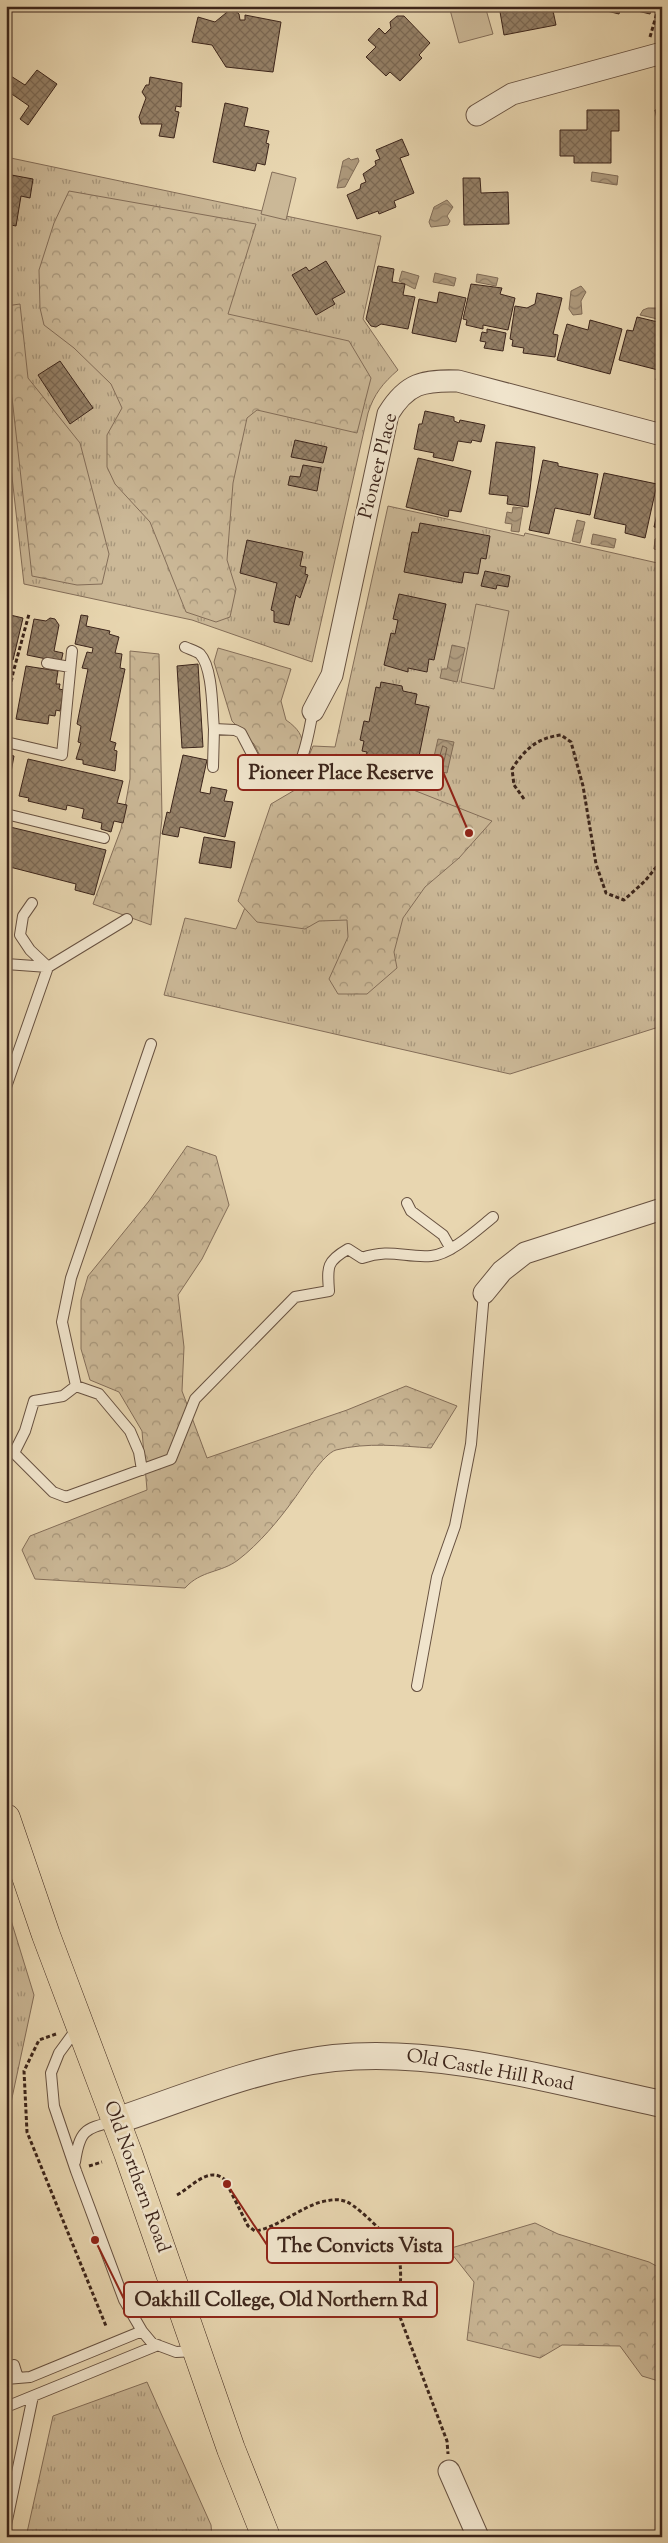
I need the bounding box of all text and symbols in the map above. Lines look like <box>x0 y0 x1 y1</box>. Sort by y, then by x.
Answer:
street label: Pioneer Place <box>353 410 405 522</box>
callout: Pioneer Place Reserve <box>238 755 443 790</box>
text: Pioneer Place Reserve <box>249 760 433 789</box>
street label: Old Castle Hill Road <box>404 2043 576 2099</box>
street label: Old Northern Road <box>96 2097 176 2257</box>
callout: The Convicts Vista <box>267 2228 453 2263</box>
text: The Convicts Vista <box>277 2233 443 2262</box>
callout: Oakhill College, Old Northern Rd <box>124 2282 437 2317</box>
text: Oakhill College, Old Northern Rd <box>135 2287 428 2316</box>

